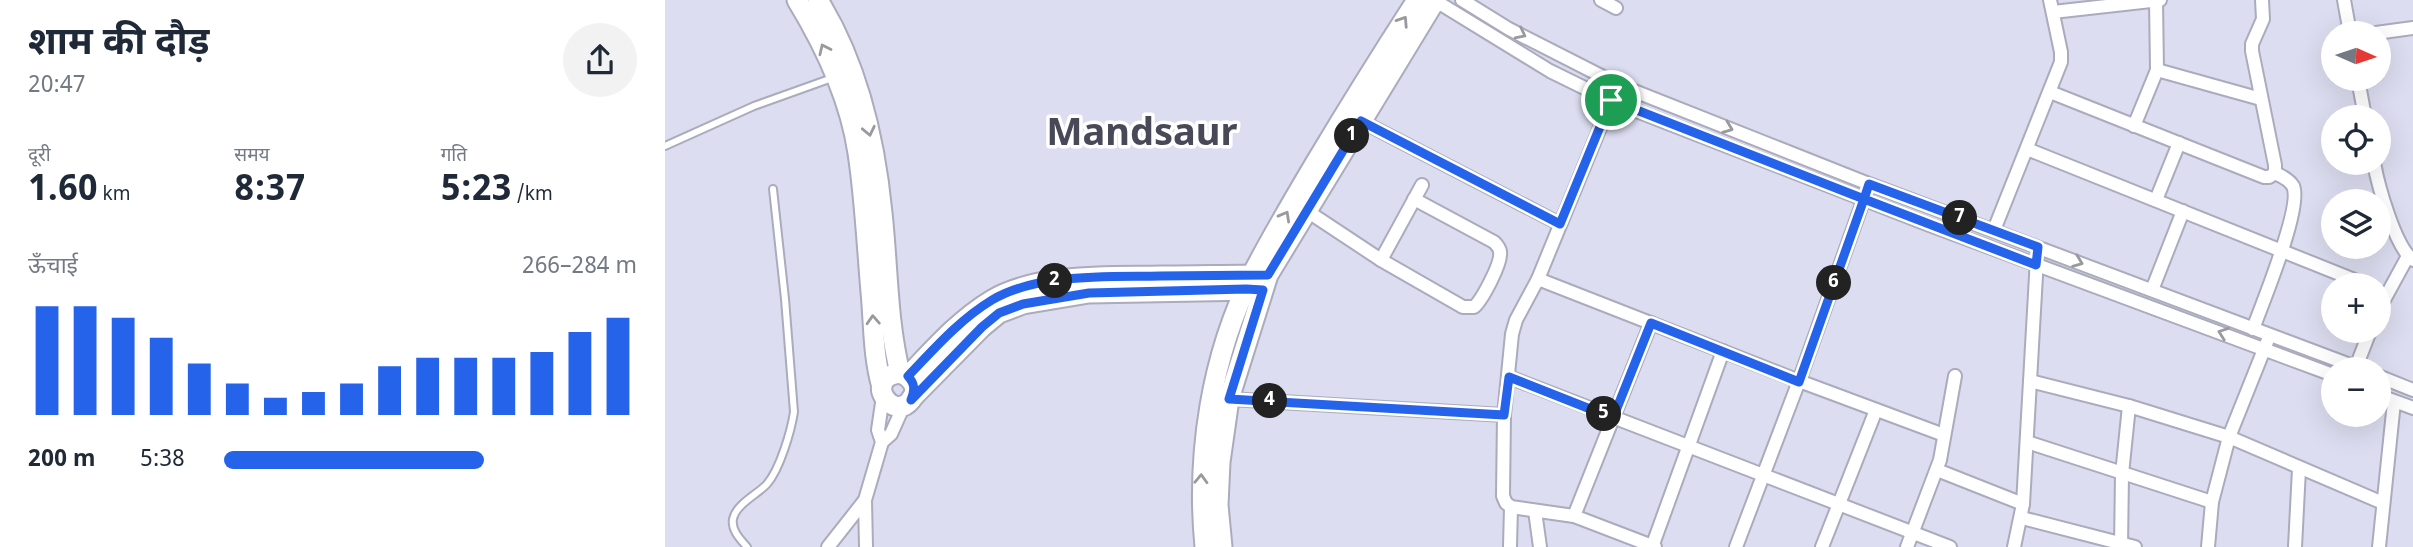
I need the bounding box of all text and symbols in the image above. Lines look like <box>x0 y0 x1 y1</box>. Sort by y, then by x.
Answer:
one-way arrow <box>1395 16 1408 29</box>
text: शाम की दौड़ <box>28 20 209 70</box>
north arrow <box>2321 21 2391 91</box>
map controls <box>2321 21 2391 427</box>
button: share <box>563 23 637 97</box>
one-way arrow <box>1514 26 1526 40</box>
one-way arrow <box>818 44 832 57</box>
pin <box>1581 70 1641 130</box>
text: 20:47 <box>28 71 85 101</box>
icon: arrive <box>1592 81 1630 119</box>
button: locate <box>2321 105 2391 175</box>
district label: Mandsaur <box>1047 111 1237 161</box>
pin: 1 <box>1335 118 1369 154</box>
one-way arrow <box>1721 120 1733 134</box>
text: 1 <box>1346 123 1357 148</box>
one-way arrow <box>860 125 875 137</box>
text: दूरी <box>28 144 51 169</box>
text: समय <box>234 144 270 169</box>
text: गति <box>441 144 467 169</box>
text: 1.60 <box>28 169 98 214</box>
text: 8:37 <box>234 169 305 214</box>
text: 5:23 <box>441 169 512 214</box>
text: km <box>98 183 130 208</box>
text: /km <box>512 183 553 208</box>
button: layers <box>2321 189 2391 259</box>
pin: 7 <box>1943 200 1977 235</box>
text: 7 <box>1954 205 1965 230</box>
one-way arrow <box>1277 211 1290 223</box>
text: ऊँचाई <box>28 252 78 282</box>
text: 266–284 m <box>522 252 637 282</box>
one-way arrow <box>2071 253 2083 267</box>
pin: 2 <box>1037 264 1073 298</box>
pin: 6 <box>1817 266 1851 300</box>
text: 2 <box>1049 268 1060 293</box>
text: 6 <box>1828 270 1839 295</box>
button: + <box>2321 273 2391 343</box>
one-way arrow <box>866 314 881 325</box>
one-way arrow <box>2218 327 2230 341</box>
button: − <box>2321 357 2391 427</box>
pin: 4 <box>1253 384 1287 418</box>
text: 4 <box>1264 388 1275 413</box>
pin: 5 <box>1587 396 1621 432</box>
text: 5 <box>1598 401 1609 426</box>
text: 200 m <box>28 445 96 475</box>
text: 5:38 <box>140 445 185 475</box>
one-way arrow <box>1194 473 1209 484</box>

